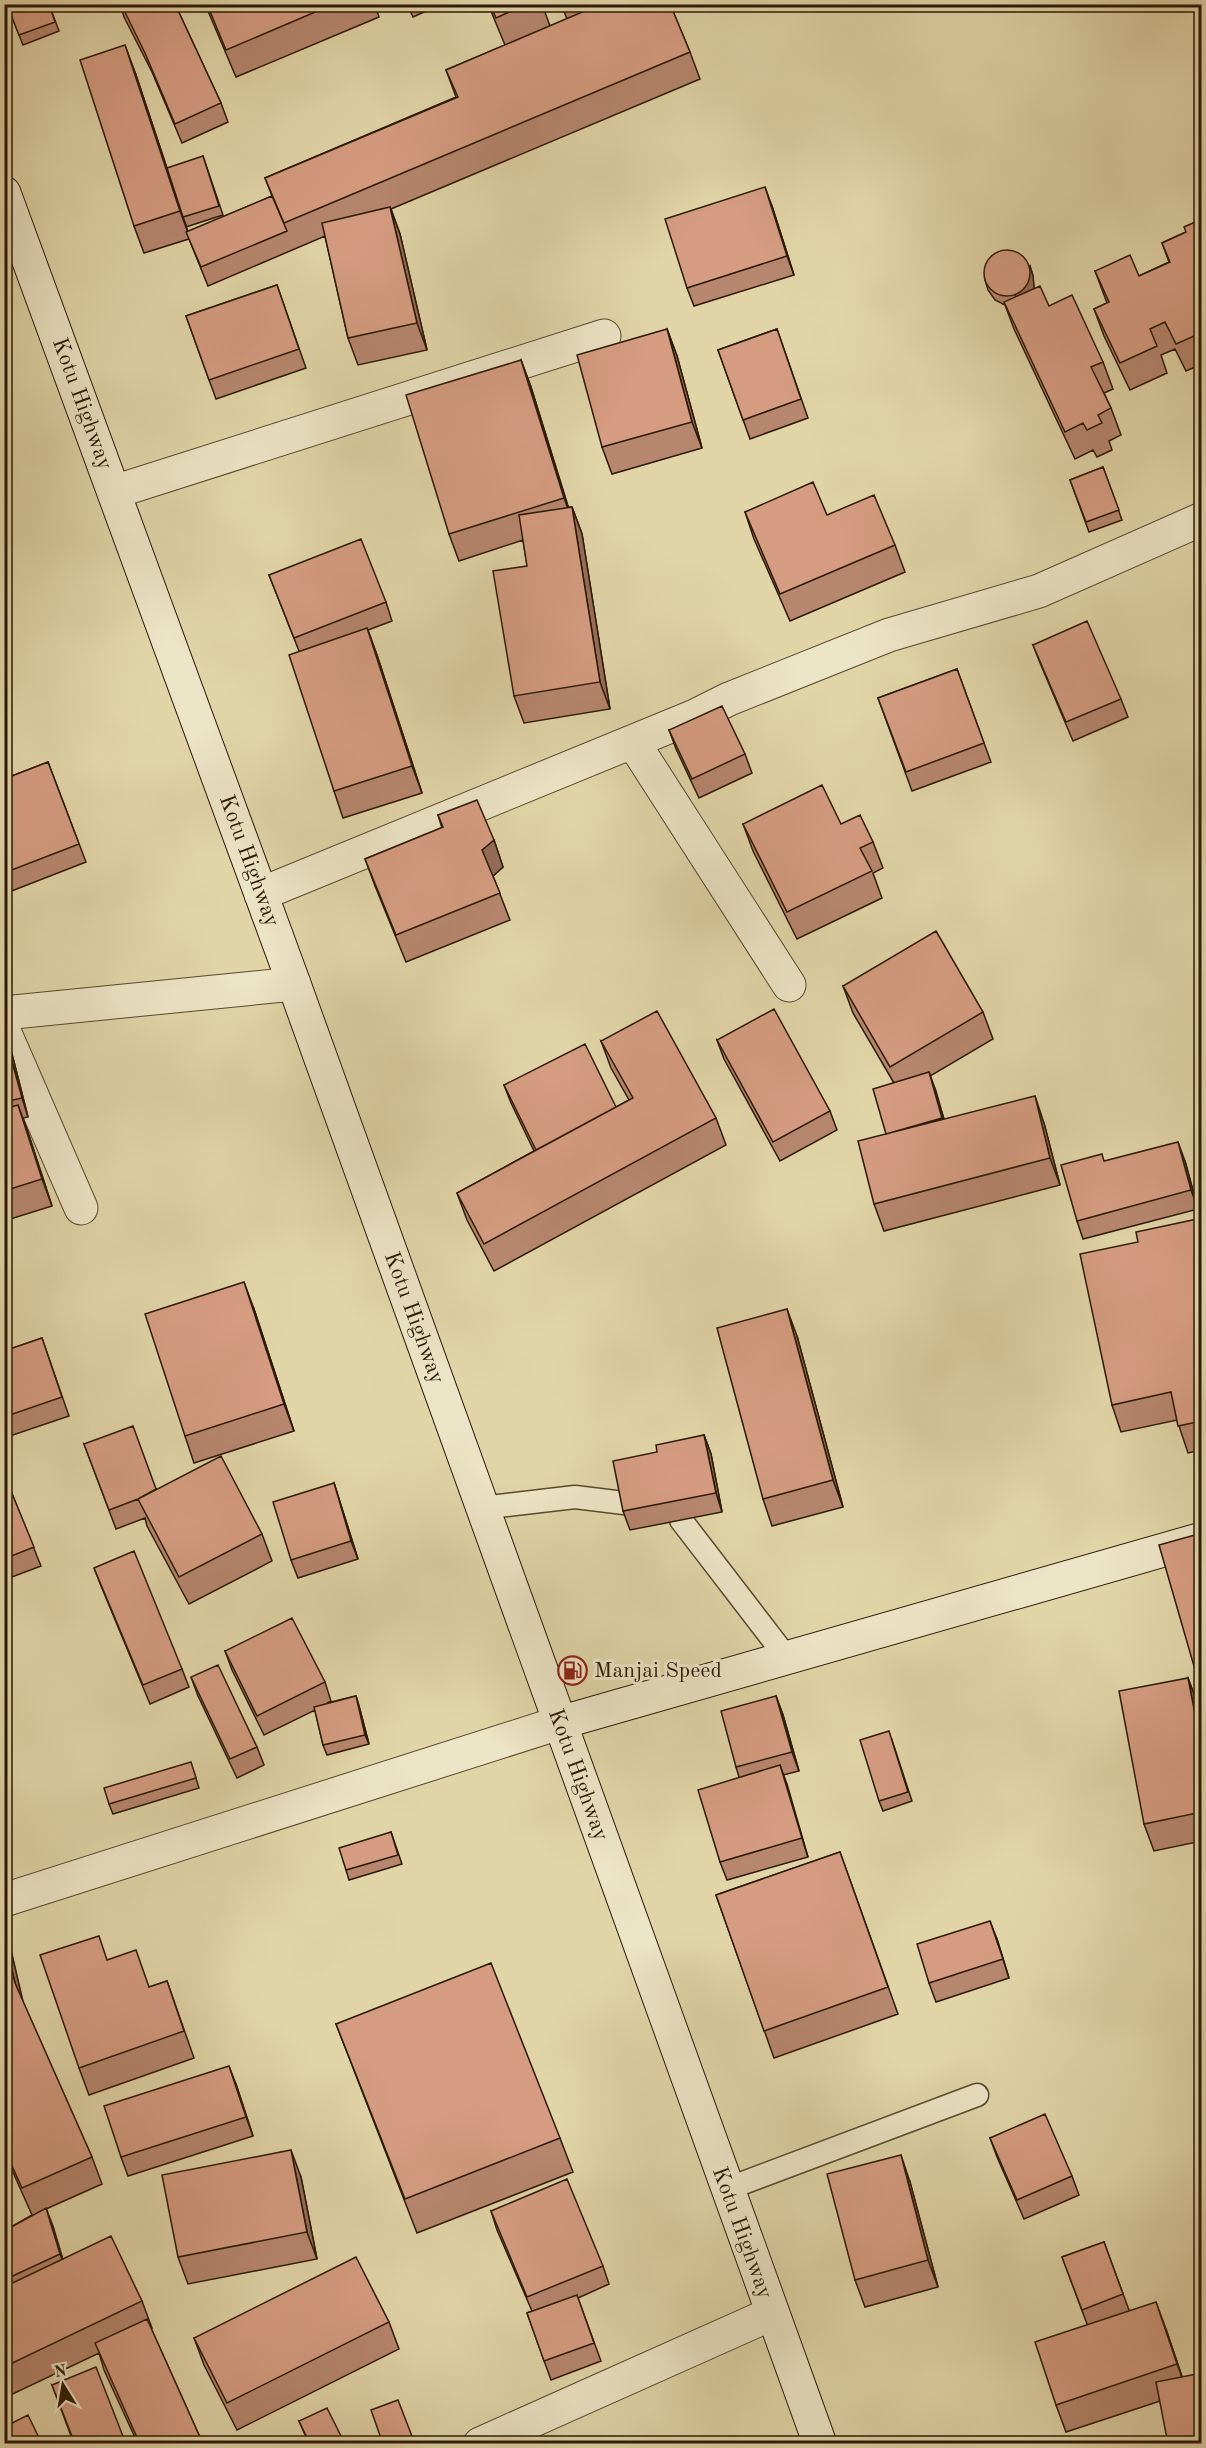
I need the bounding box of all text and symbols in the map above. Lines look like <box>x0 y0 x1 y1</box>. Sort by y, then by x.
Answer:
street label: Kotu Highway <box>48 335 116 473</box>
street label: Kotu Highway <box>215 792 283 930</box>
street label: Kotu Highway <box>380 1249 448 1387</box>
fuel station icon: Manjai Speed <box>557 1655 589 1687</box>
place label: Manjai Speed <box>594 1660 722 1682</box>
street label: Kotu Highway <box>544 1706 612 1844</box>
street label: Kotu Highway <box>708 2164 776 2302</box>
north arrow <box>33 2355 93 2415</box>
text: N <box>53 2363 69 2381</box>

